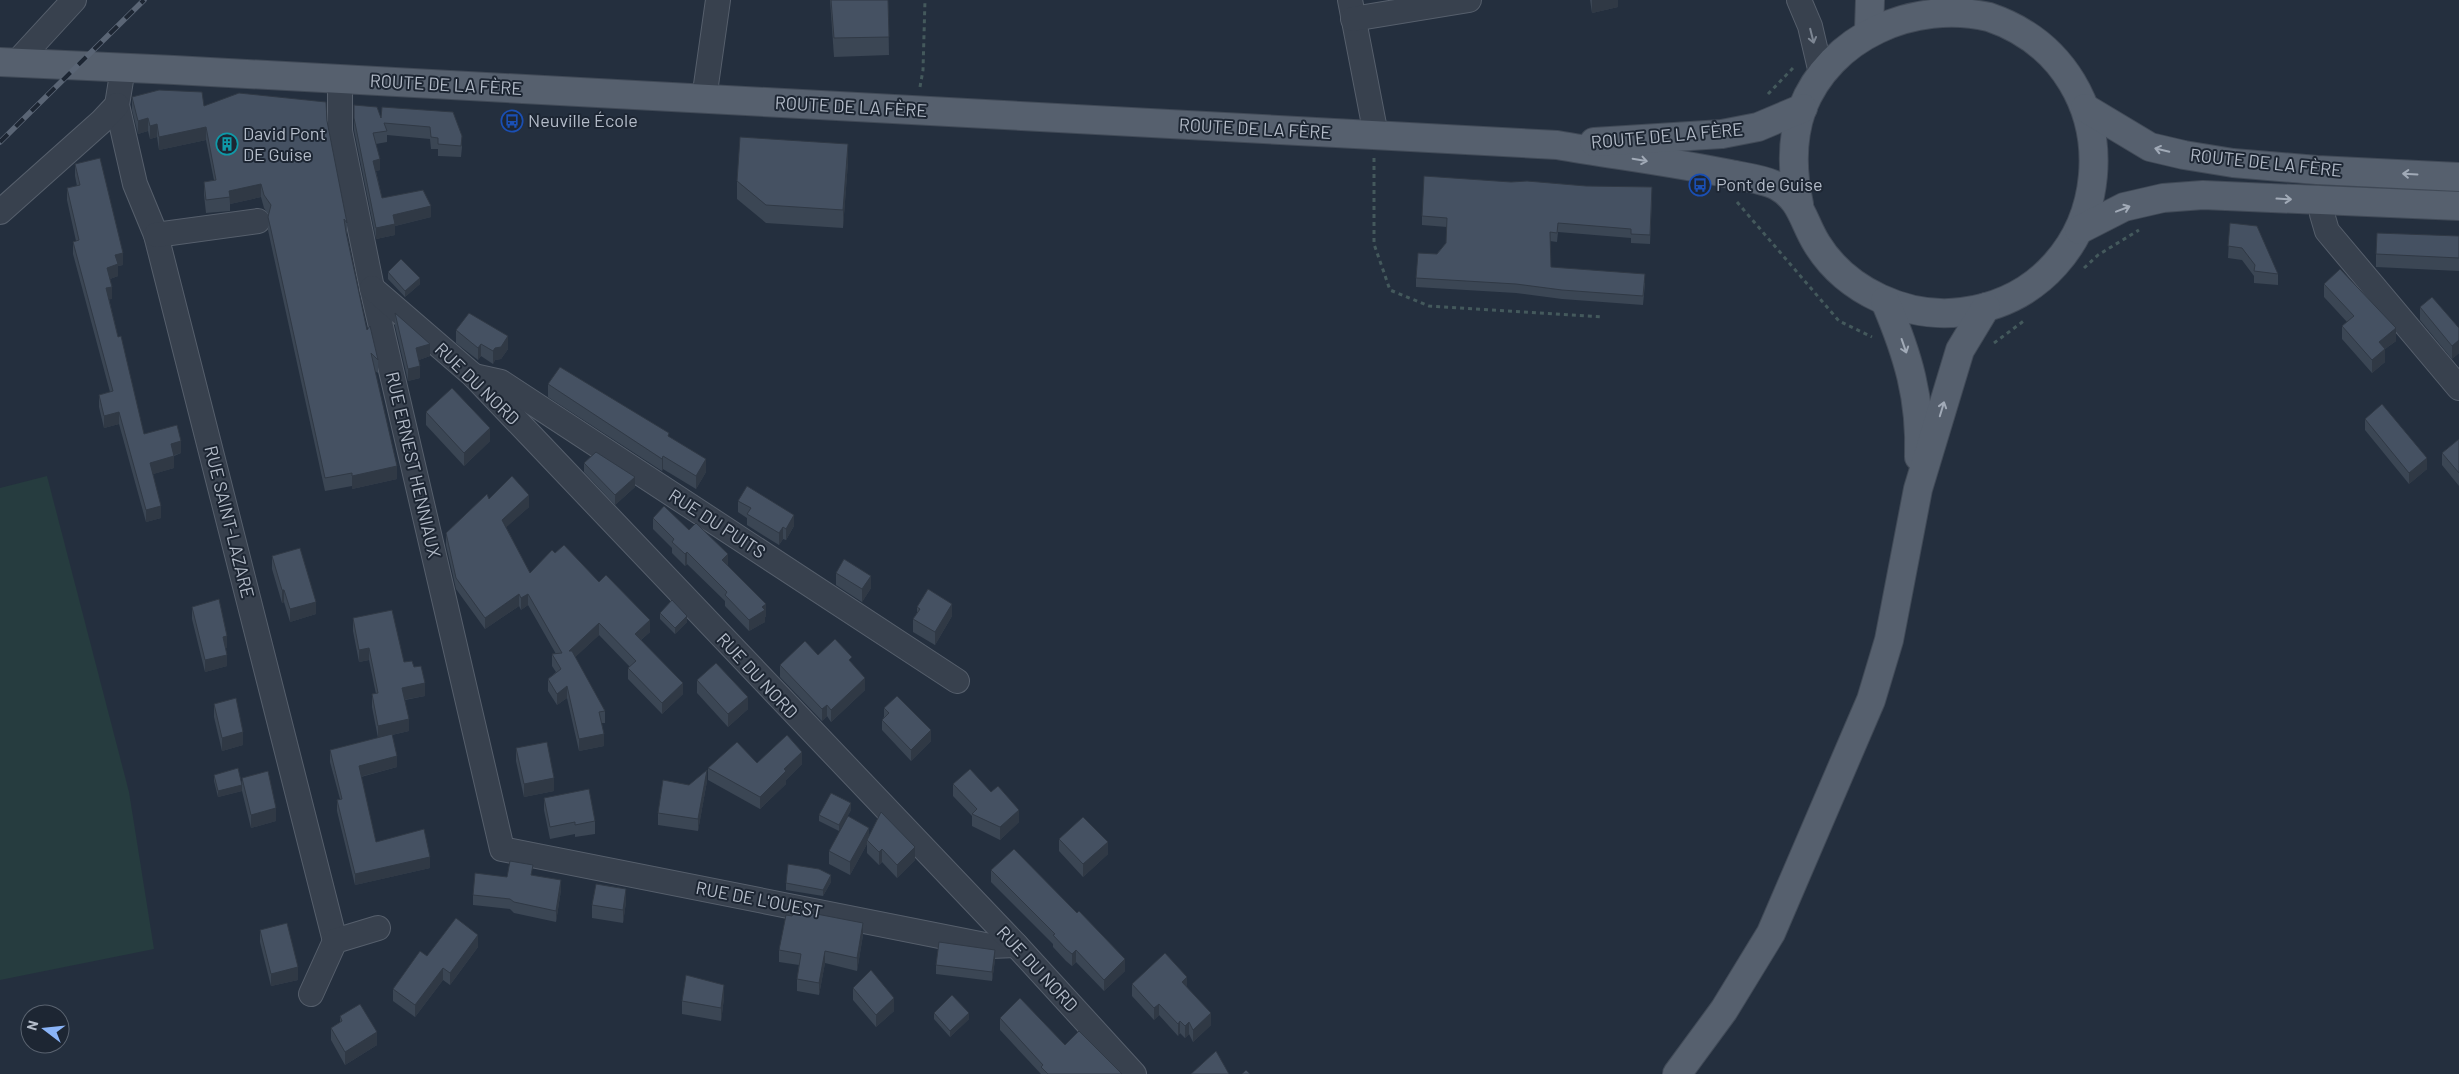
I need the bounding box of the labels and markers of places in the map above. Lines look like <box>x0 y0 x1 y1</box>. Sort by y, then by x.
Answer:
bus stop icon: Neuville École <box>500 109 524 133</box>
place label: Neuville École <box>528 109 638 131</box>
place label: David Pont DE Guise <box>243 122 326 165</box>
building icon: David Pont DE Guise <box>215 132 239 156</box>
bus stop icon: Pont de Guise <box>1688 173 1712 197</box>
place label: Pont de Guise <box>1716 173 1823 195</box>

